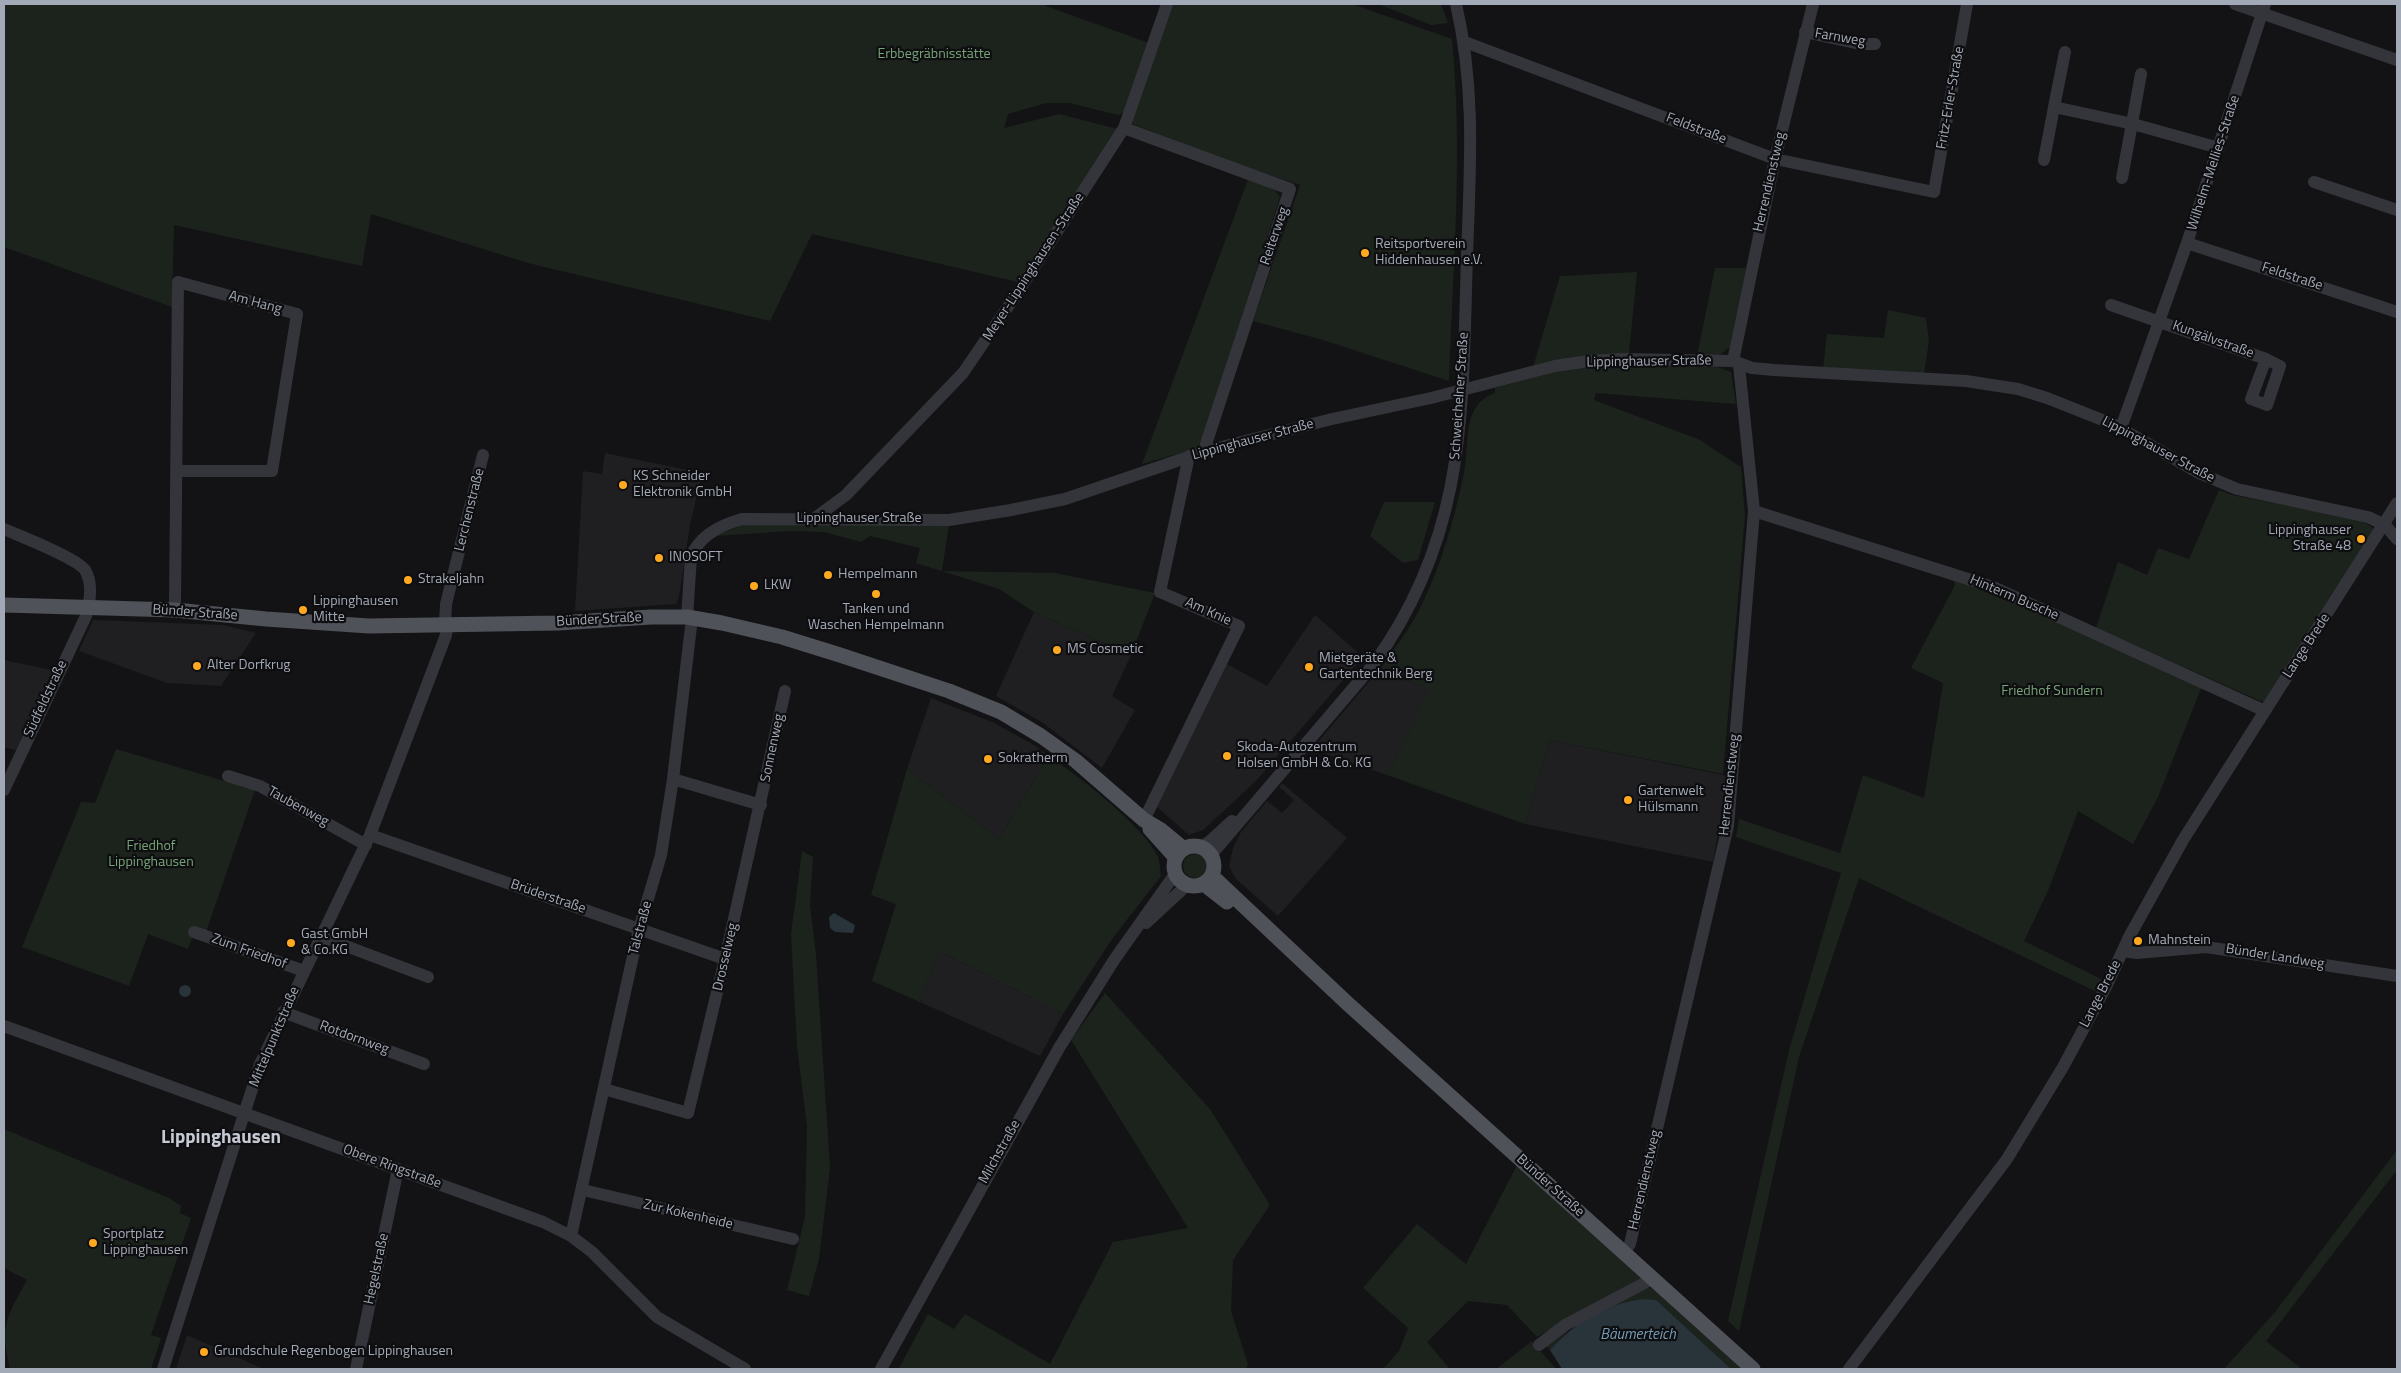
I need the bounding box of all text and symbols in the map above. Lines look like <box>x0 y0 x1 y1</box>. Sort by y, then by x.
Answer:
street label: Farnweg <box>1813 25 1867 51</box>
street label: Fritz-Erler-Straße <box>1934 45 1968 151</box>
park label: Erbbegräbnisstätte <box>877 47 991 63</box>
street label: Wilhelm-Mellies-Straße <box>2184 93 2244 233</box>
street label: Feldstraße <box>1663 110 1729 148</box>
street label: Herrendienstweg <box>1750 130 1790 234</box>
street label: Meyer-Lippinghausen-Straße <box>980 190 1088 344</box>
street label: Reiterweg <box>1257 205 1293 267</box>
place label: Reitsportverein Hiddenhausen e.V. <box>1375 237 1483 270</box>
marker: Reitsportverein Hiddenhausen e.V. <box>1359 247 1371 259</box>
street label: Feldstraße <box>2259 259 2325 295</box>
street label: Am Hang <box>227 288 283 318</box>
street label: Kungälvstraße <box>2170 318 2256 362</box>
street label: Schweichelner Straße <box>1447 332 1473 460</box>
street label: Lippinghauser Straße <box>1586 353 1712 371</box>
street label: Lippinghauser Straße <box>2099 413 2217 487</box>
street label: Lippinghauser Straße <box>1190 416 1316 464</box>
street label: Lerchenstraße <box>452 467 488 553</box>
place label: KS Schneider Elektronik GmbH <box>633 469 732 502</box>
marker: KS Schneider Elektronik GmbH <box>617 479 629 491</box>
street label: Lippinghauser Straße <box>796 511 922 527</box>
place label: Lippinghauser Straße 48 <box>2268 523 2351 556</box>
marker: Lippinghauser Straße 48 <box>2355 533 2367 545</box>
place label: INOSOFT <box>669 550 723 566</box>
marker: INOSOFT <box>653 552 665 564</box>
place label: Hempelmann <box>838 567 918 583</box>
marker: Hempelmann <box>822 569 834 581</box>
place label: Strakeljahn <box>418 572 484 588</box>
street label: Hinterm Busche <box>1967 572 2061 624</box>
marker: Strakeljahn <box>402 574 414 586</box>
place label: LKW <box>764 578 791 594</box>
marker: LKW <box>748 580 760 592</box>
marker: Tanken und Waschen Hempelmann <box>870 588 882 600</box>
place label: Lippinghausen Mitte <box>313 594 398 626</box>
street label: Am Knie <box>1182 594 1234 630</box>
street label: Bünder Straße <box>152 602 238 624</box>
place label: Tanken und Waschen Hempelmann <box>808 602 944 634</box>
marker: Lippinghausen Mitte <box>297 604 309 616</box>
street label: Bünder Straße <box>556 609 642 631</box>
street label: Lange Brede <box>2280 611 2334 681</box>
place label: MS Cosmetic <box>1067 642 1144 658</box>
marker: MS Cosmetic <box>1051 644 1063 656</box>
place label: Mietgeräte & Gartentechnik Berg <box>1319 651 1433 684</box>
street label: Südfeldstraße <box>21 658 71 740</box>
place label: Alter Dorfkrug <box>207 658 291 674</box>
marker: Alter Dorfkrug <box>191 660 203 672</box>
marker: Mietgeräte & Gartentechnik Berg <box>1303 661 1315 673</box>
park label: Friedhof Sundern <box>2001 684 2103 700</box>
street label: Sonnenweg <box>758 712 788 784</box>
street label: Herrendienstweg <box>1716 733 1744 837</box>
place label: Skoda-Autozentrum Holsen GmbH & Co. KG <box>1237 740 1371 772</box>
marker: Skoda-Autozentrum Holsen GmbH & Co. KG <box>1221 750 1233 762</box>
place label: Sokratherm <box>998 751 1068 767</box>
marker: Sokratherm <box>982 753 994 765</box>
street label: Taubenweg <box>264 783 332 831</box>
place label: Gartenwelt Hülsmann <box>1638 784 1704 816</box>
marker: Gartenwelt Hülsmann <box>1622 794 1634 806</box>
park label: Friedhof Lippinghausen <box>108 839 194 872</box>
street label: Brüderstraße <box>508 876 588 918</box>
street label: Talstraße <box>626 899 656 957</box>
street label: Drosselweg <box>710 921 742 993</box>
place label: Gast GmbH & Co.KG <box>301 927 368 960</box>
street label: Zum Friedhof <box>209 931 289 973</box>
place label: Mahnstein <box>2148 933 2211 949</box>
marker: Mahnstein <box>2132 935 2144 947</box>
marker: Gast GmbH & Co.KG <box>285 937 297 949</box>
street label: Bünder Landweg <box>2225 941 2325 973</box>
street label: Lange Brede <box>2077 957 2125 1031</box>
street label: Mittelpunktstraße <box>246 984 304 1090</box>
street label: Rotdornweg <box>317 1018 391 1058</box>
street label: Milchstraße <box>976 1117 1024 1187</box>
district label: Lippinghausen <box>161 1127 281 1149</box>
street label: Herrendienstweg <box>1625 1128 1665 1232</box>
street label: Obere Ringstraße <box>341 1141 443 1193</box>
street label: Bünder Straße <box>1513 1151 1587 1221</box>
street label: Zur Kokenheide <box>642 1197 734 1233</box>
place label: Sportplatz Lippinghausen <box>103 1227 188 1260</box>
street label: Hegelstraße <box>361 1232 393 1306</box>
marker: Sportplatz Lippinghausen <box>87 1237 99 1249</box>
water label: Bäumerteich <box>1600 1326 1676 1344</box>
place label: Grundschule Regenbogen Lippinghausen <box>214 1344 453 1360</box>
marker: Grundschule Regenbogen Lippinghausen <box>198 1346 210 1358</box>

